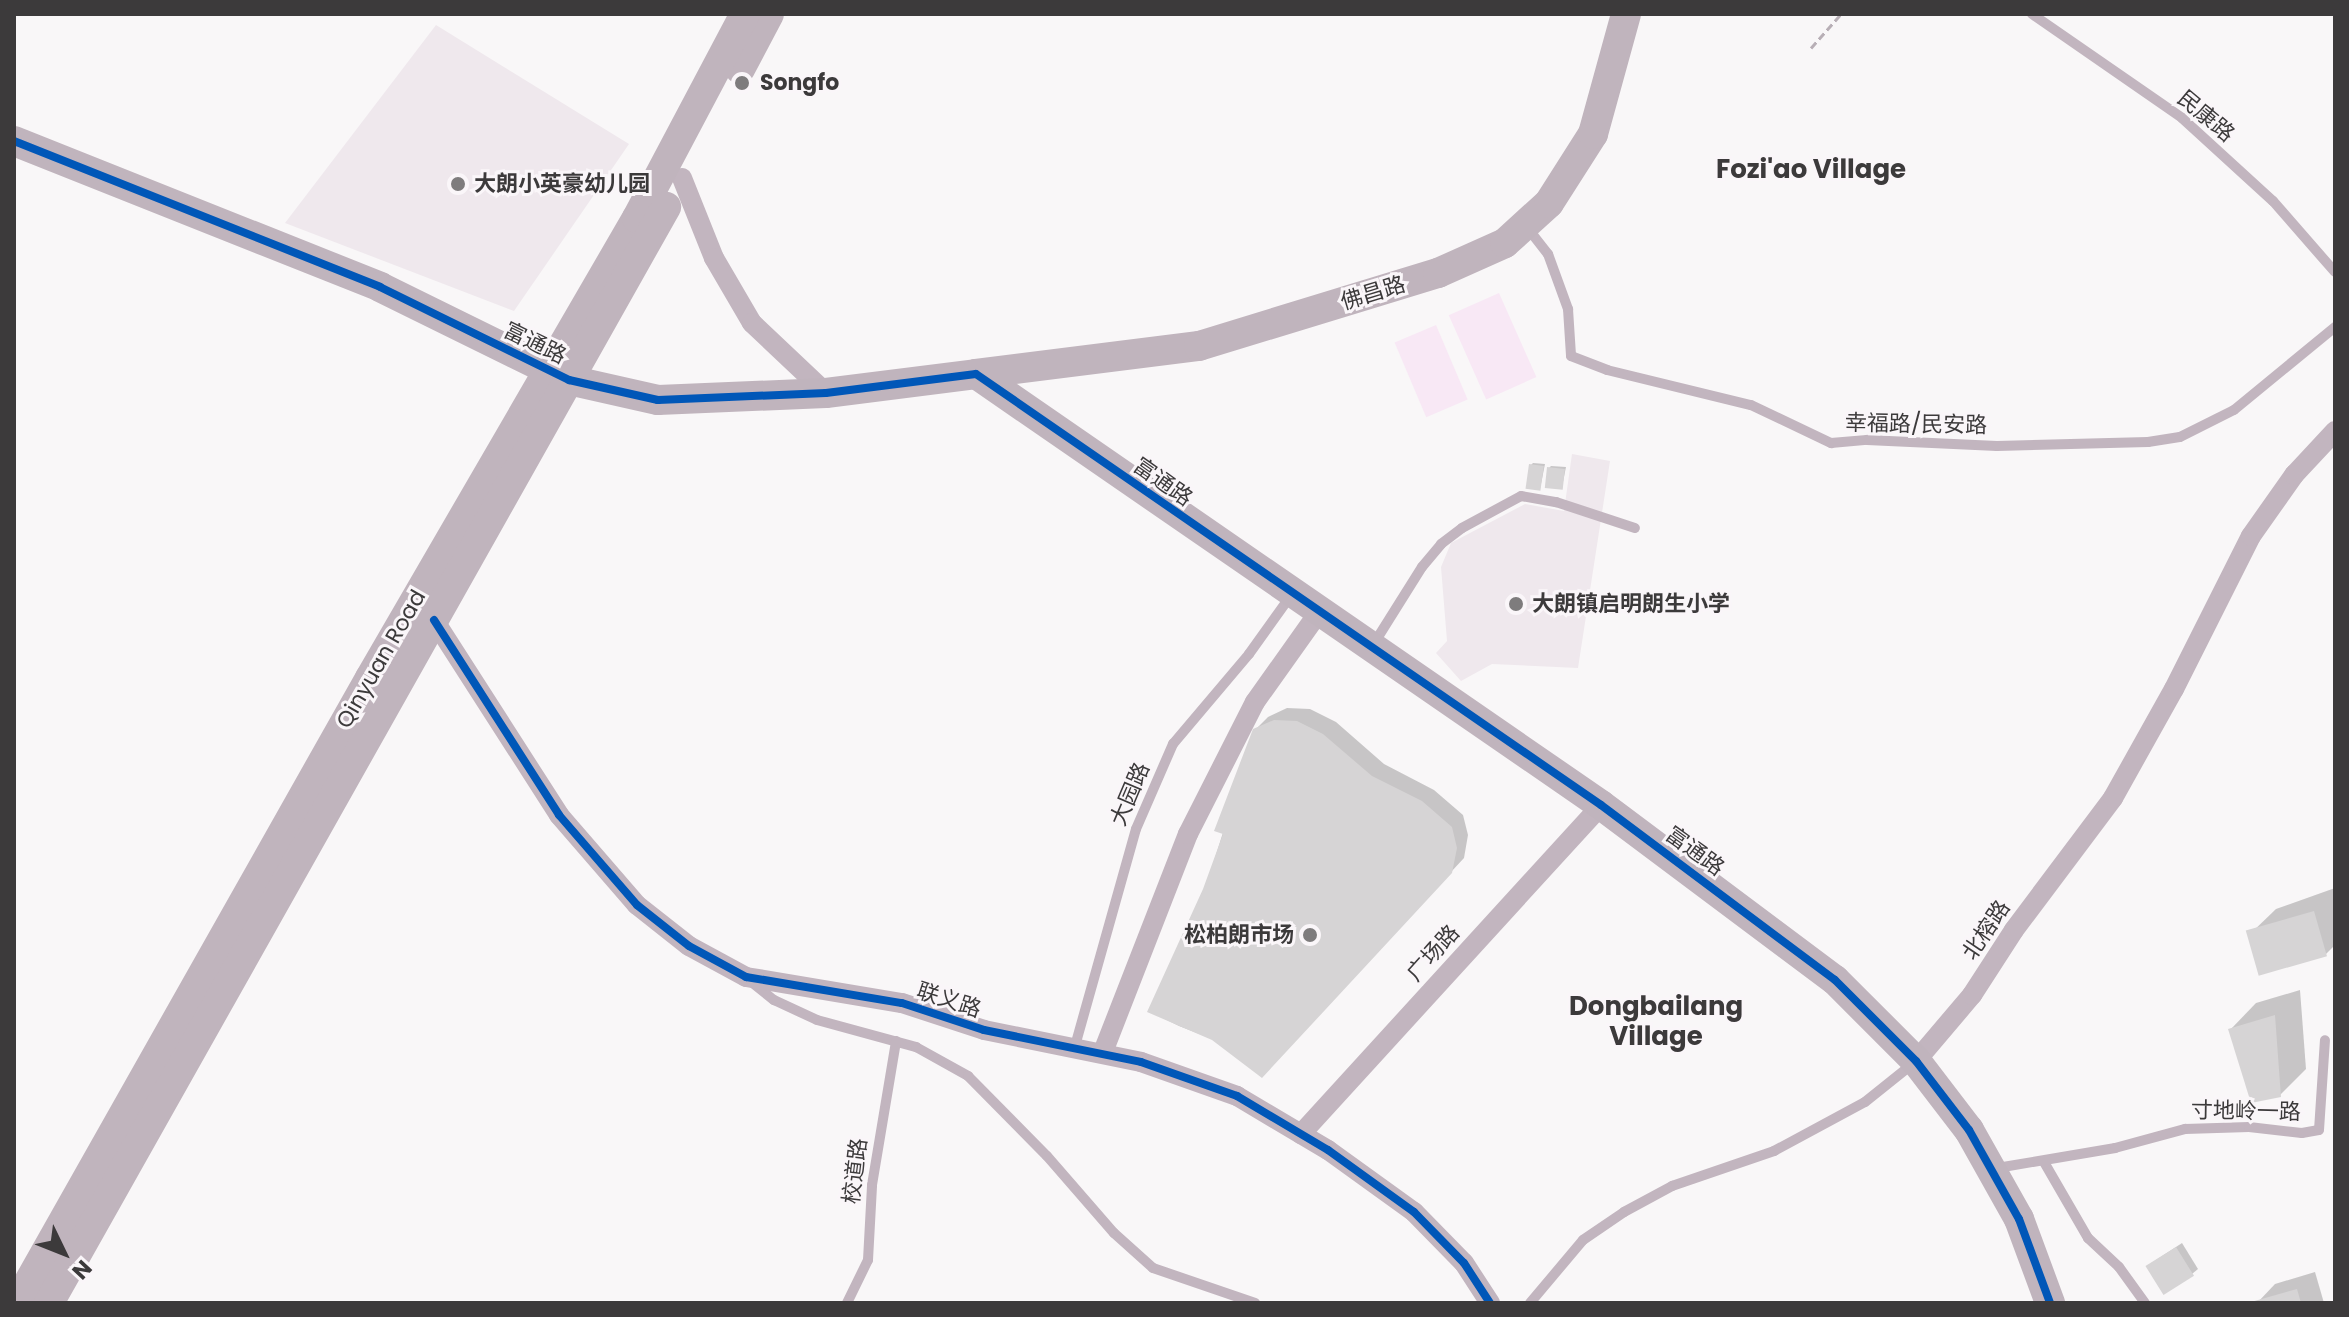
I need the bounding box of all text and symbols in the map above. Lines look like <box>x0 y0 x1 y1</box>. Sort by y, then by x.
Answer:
place label: Songfo <box>760 70 839 96</box>
marker: Songfo <box>731 72 753 94</box>
street label: 民康路 <box>2172 85 2240 147</box>
district label: Fozi'ao Village <box>1716 154 1906 186</box>
place label: 大朗小英豪幼儿园 <box>474 171 650 197</box>
marker: 大朗小英豪幼儿园 <box>449 175 467 193</box>
street label: 佛昌路 <box>1338 271 1408 315</box>
street label: 富通路 <box>500 317 570 369</box>
street label: 幸福路/民安路 <box>1845 410 1987 438</box>
street label: 富通路 <box>1128 452 1198 512</box>
street label: Qinyuan Road <box>331 585 431 733</box>
place label: 大朗镇启明朗生小学 <box>1532 591 1730 617</box>
marker: 大朗镇启明朗生小学 <box>1507 595 1525 613</box>
street label: 大园路 <box>1105 758 1155 830</box>
street label: 富通路 <box>1661 821 1729 881</box>
street label: 北榕路 <box>1957 895 2015 965</box>
street label: 广场路 <box>1401 920 1465 986</box>
place label: 松柏朗市场 <box>1184 922 1294 948</box>
marker: 松柏朗市场 <box>1301 926 1319 944</box>
street label: 联义路 <box>914 977 984 1023</box>
district label: Dongbailang Village <box>1569 991 1743 1052</box>
street label: 寸地岭一路 <box>2191 1097 2301 1125</box>
street label: 校道路 <box>838 1137 872 1205</box>
north arrow <box>24 1213 104 1293</box>
text: N <box>65 1253 99 1286</box>

